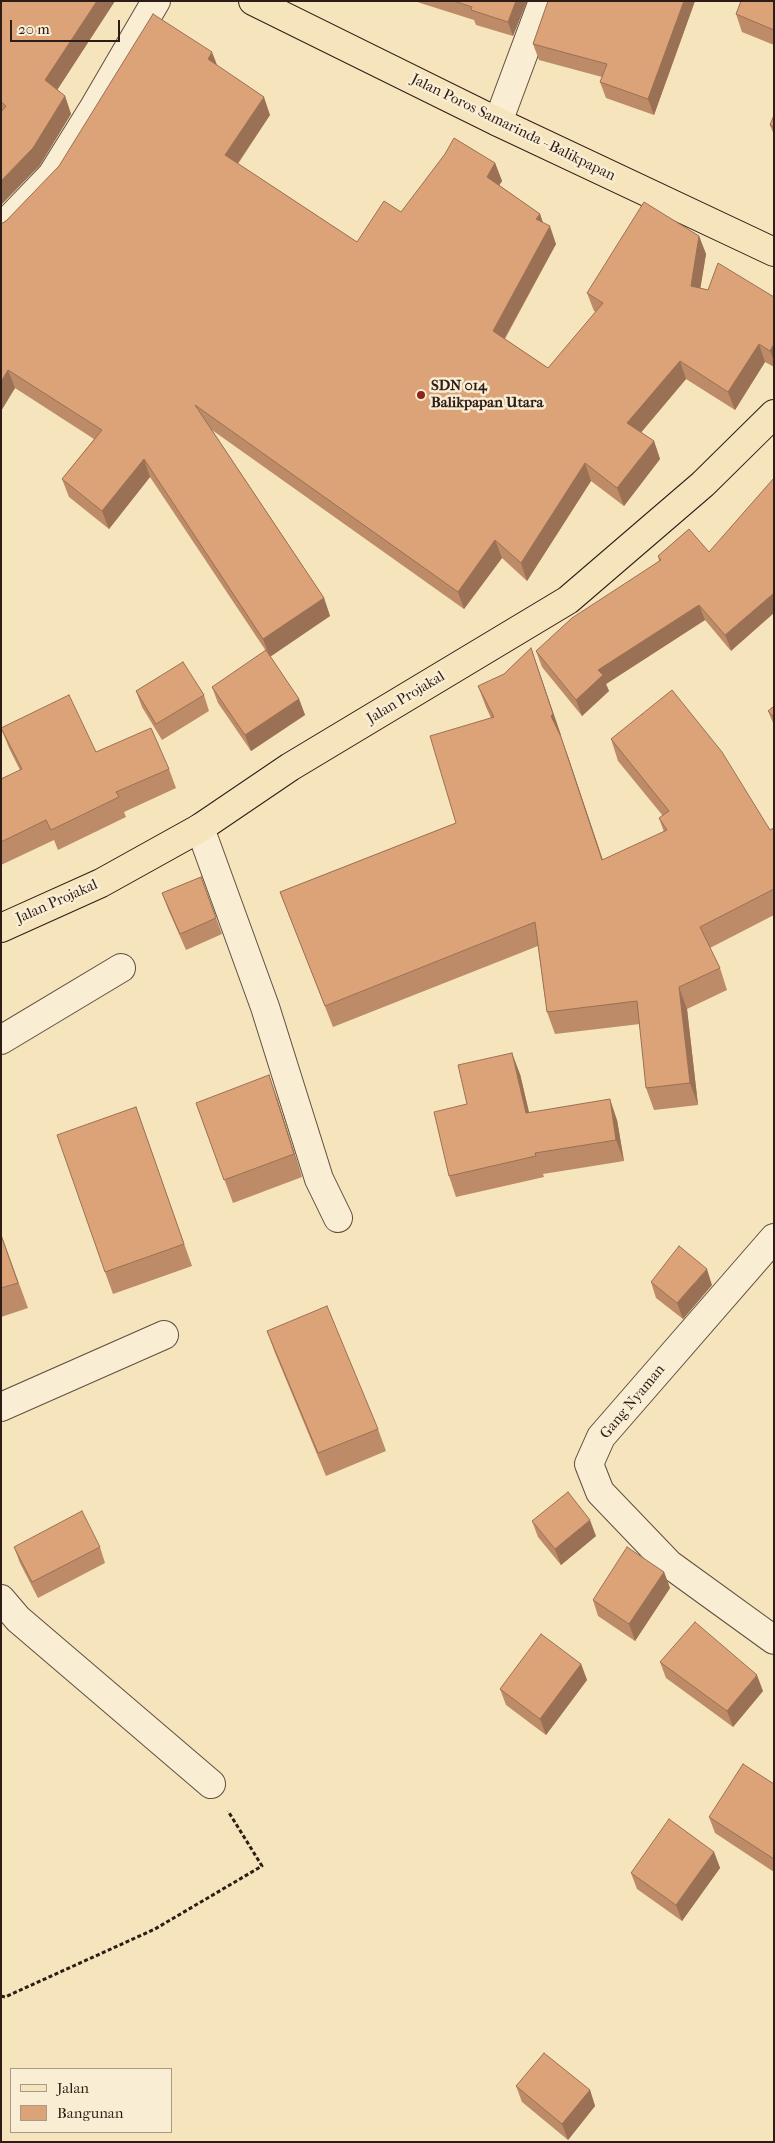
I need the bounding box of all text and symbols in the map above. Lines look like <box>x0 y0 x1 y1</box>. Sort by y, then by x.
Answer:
scale bar <box>12 10 122 42</box>
text: 20 m <box>18 20 50 38</box>
street label: Jalan Poros Samarinda - Balikpapan <box>408 71 618 185</box>
place label: SDN 014 Balikpapan Utara <box>431 377 543 412</box>
marker: SDN 014 Balikpapan Utara <box>415 389 427 401</box>
street label: Jalan Projakal <box>364 668 448 728</box>
street label: Jalan Projakal <box>13 876 101 928</box>
street label: Gang Nyaman <box>597 1361 669 1443</box>
legend <box>10 2068 172 2133</box>
text: Jalan <box>57 2079 89 2097</box>
text: Bangunan <box>57 2104 124 2122</box>

